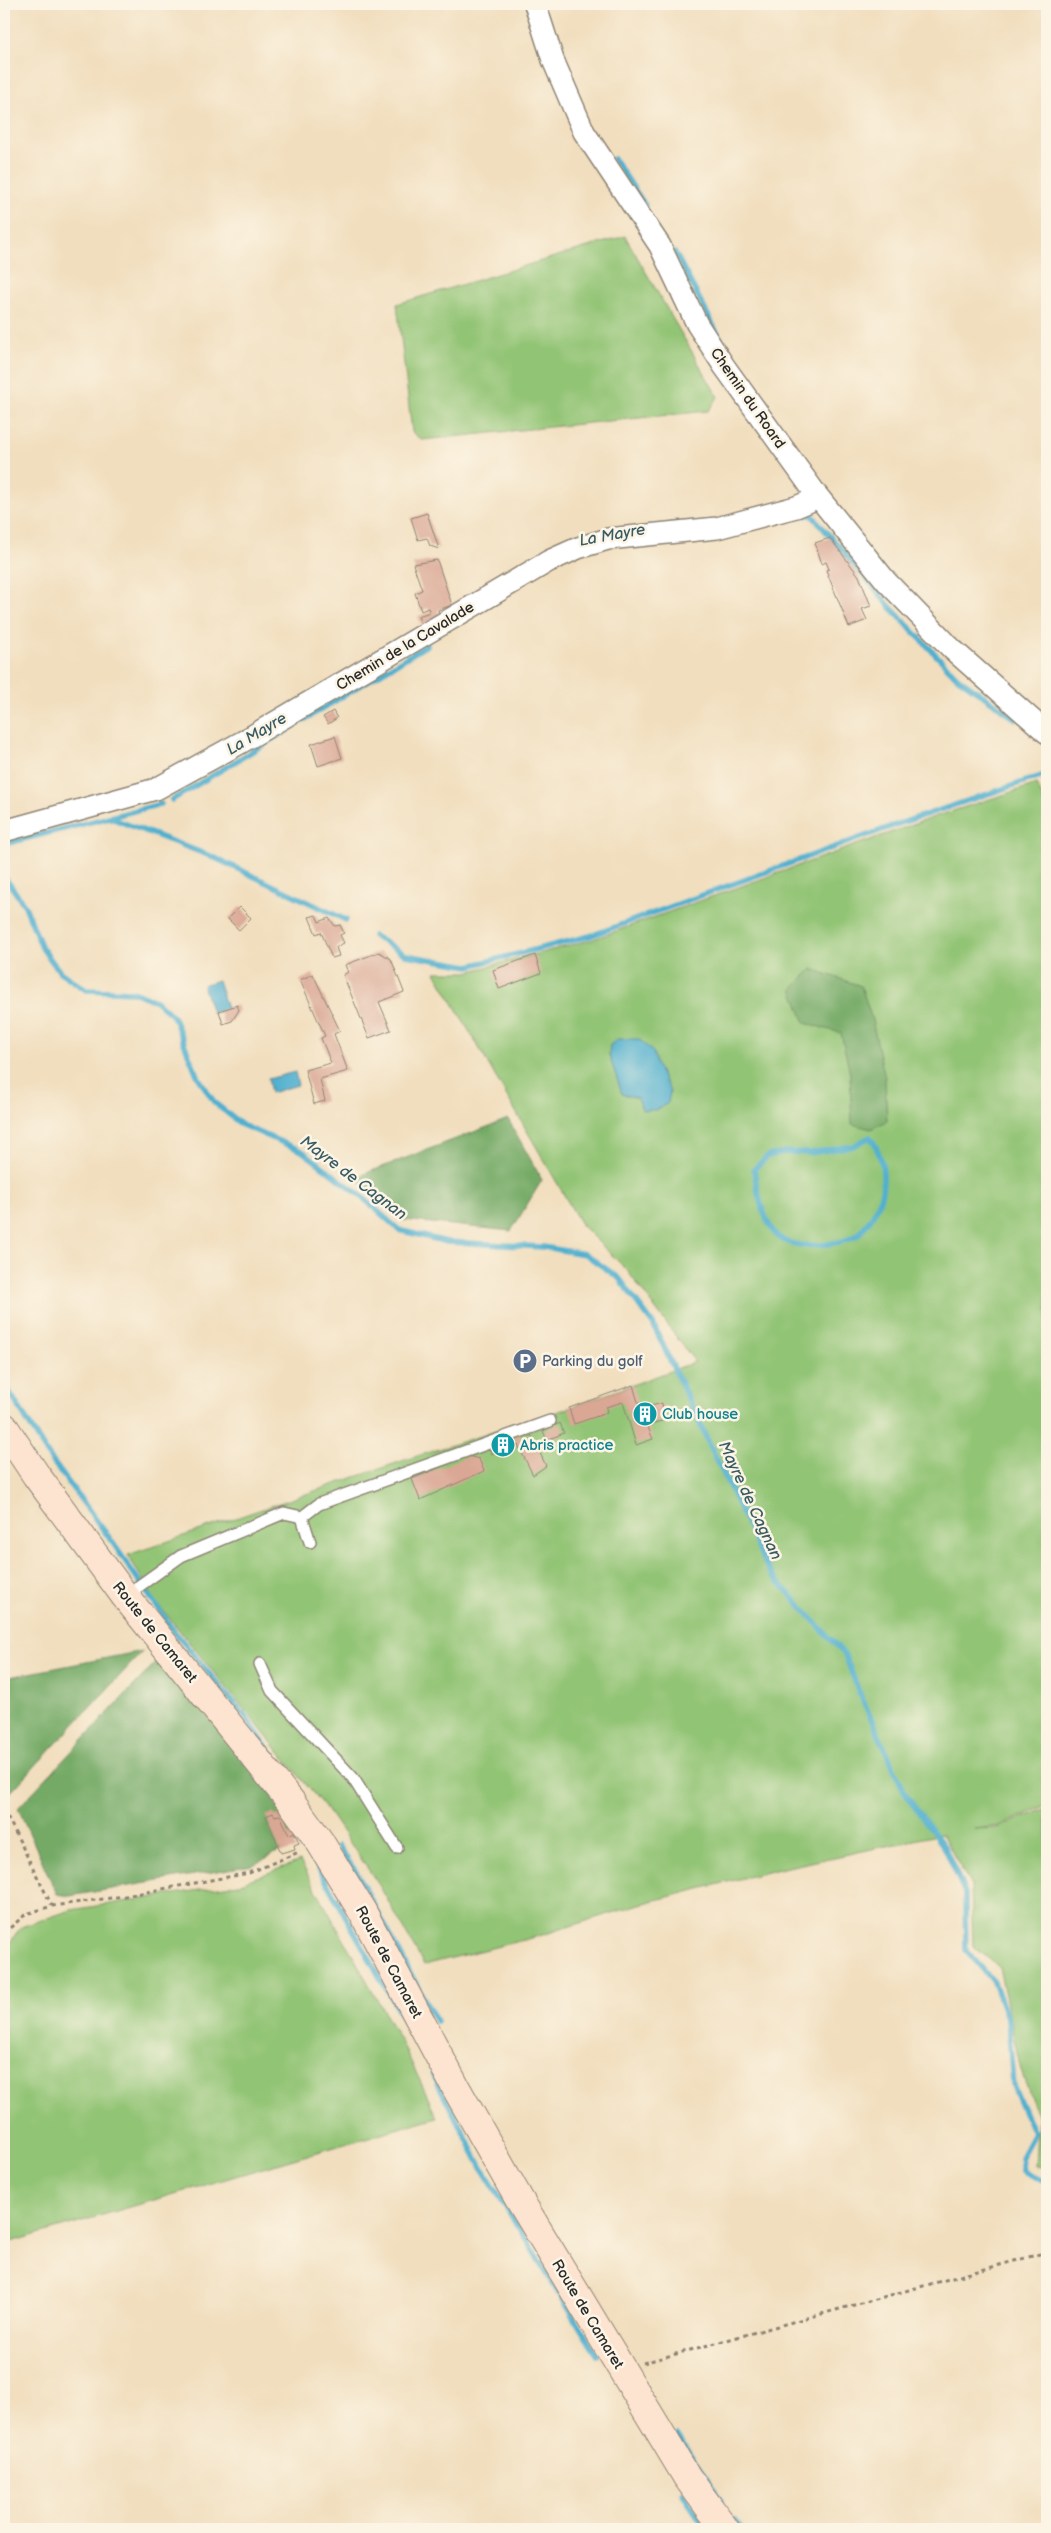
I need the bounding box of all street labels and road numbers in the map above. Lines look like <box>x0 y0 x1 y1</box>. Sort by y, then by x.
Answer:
street label: Chemin du Roard <box>706 344 789 452</box>
street label: Chemin de la Cavalade <box>333 598 478 695</box>
street label: Route de Camaret <box>108 1578 201 1687</box>
street label: Route de Camaret <box>351 1903 426 2022</box>
street label: Route de Camaret <box>547 2256 628 2373</box>

